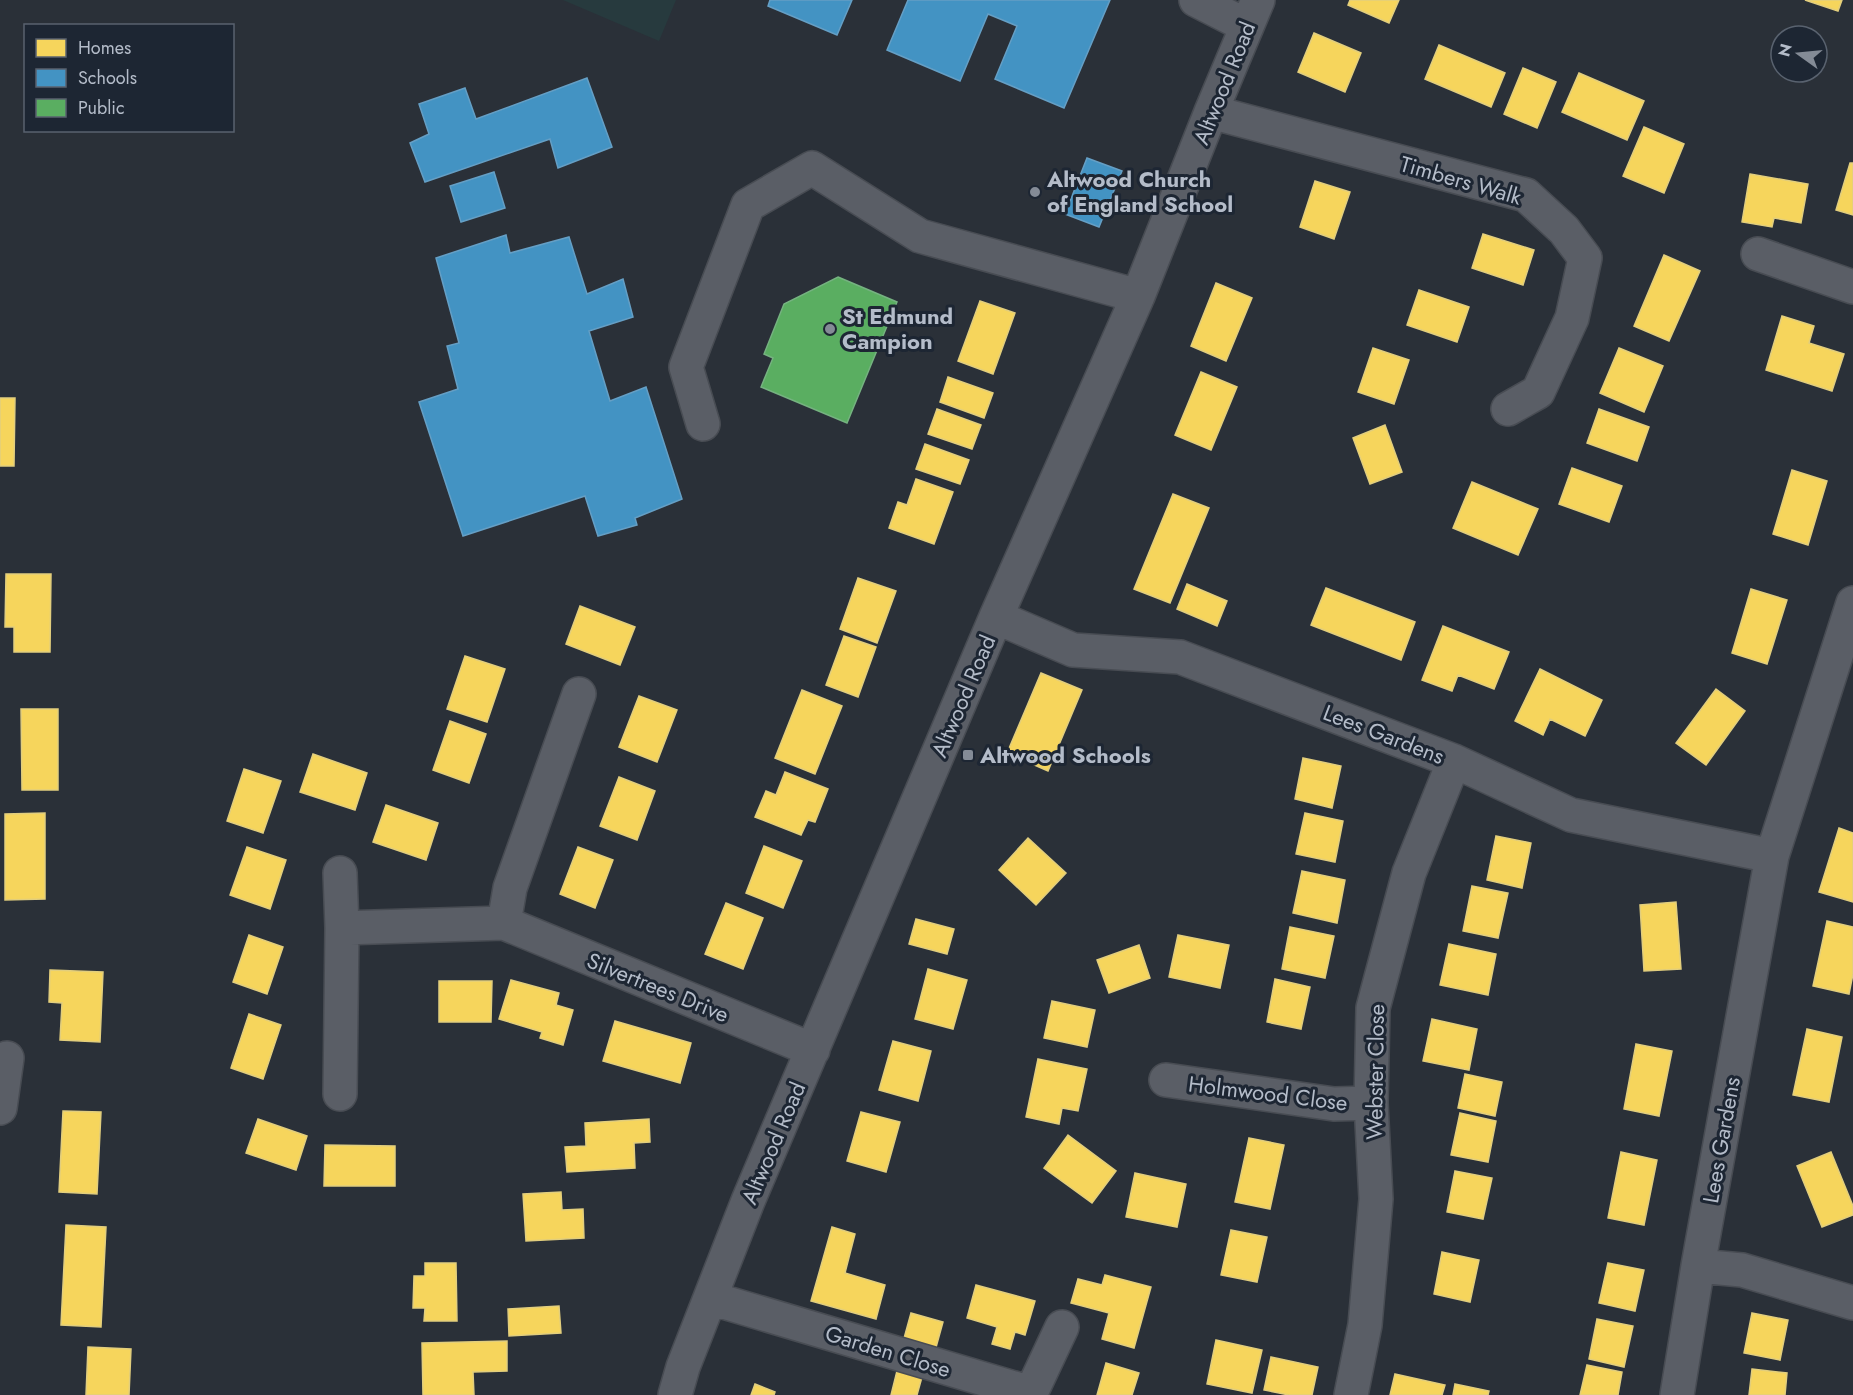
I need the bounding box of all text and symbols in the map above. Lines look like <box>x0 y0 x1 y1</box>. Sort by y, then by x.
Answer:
street label: Altwood Road <box>1185 17 1263 149</box>
legend <box>24 24 234 132</box>
north arrow <box>1769 24 1829 84</box>
text: Homes <box>78 35 131 61</box>
text: N <box>1772 41 1798 59</box>
text: Schools <box>78 65 137 91</box>
text: Public <box>78 95 125 121</box>
street label: Timbers Walk <box>1397 147 1526 213</box>
place label: Altwood Church of England School <box>1046 163 1233 220</box>
marker: Altwood Church of England School <box>1028 185 1042 199</box>
place label: St Edmund Campion <box>842 300 953 357</box>
marker: St Edmund Campion <box>823 322 837 336</box>
street label: Altwood Road <box>923 630 1003 762</box>
street label: Lees Gardens <box>1319 696 1449 772</box>
place label: Altwood Schools <box>979 739 1151 771</box>
marker: Altwood Schools <box>961 748 975 762</box>
street label: Silvertrees Drive <box>582 944 734 1030</box>
street label: Webster Close <box>1358 1004 1392 1140</box>
street label: Holmwood Close <box>1187 1067 1349 1119</box>
street label: Lees Gardens <box>1694 1074 1748 1206</box>
street label: Altwood Road <box>733 1077 813 1209</box>
street label: Garden Close <box>821 1317 955 1385</box>

